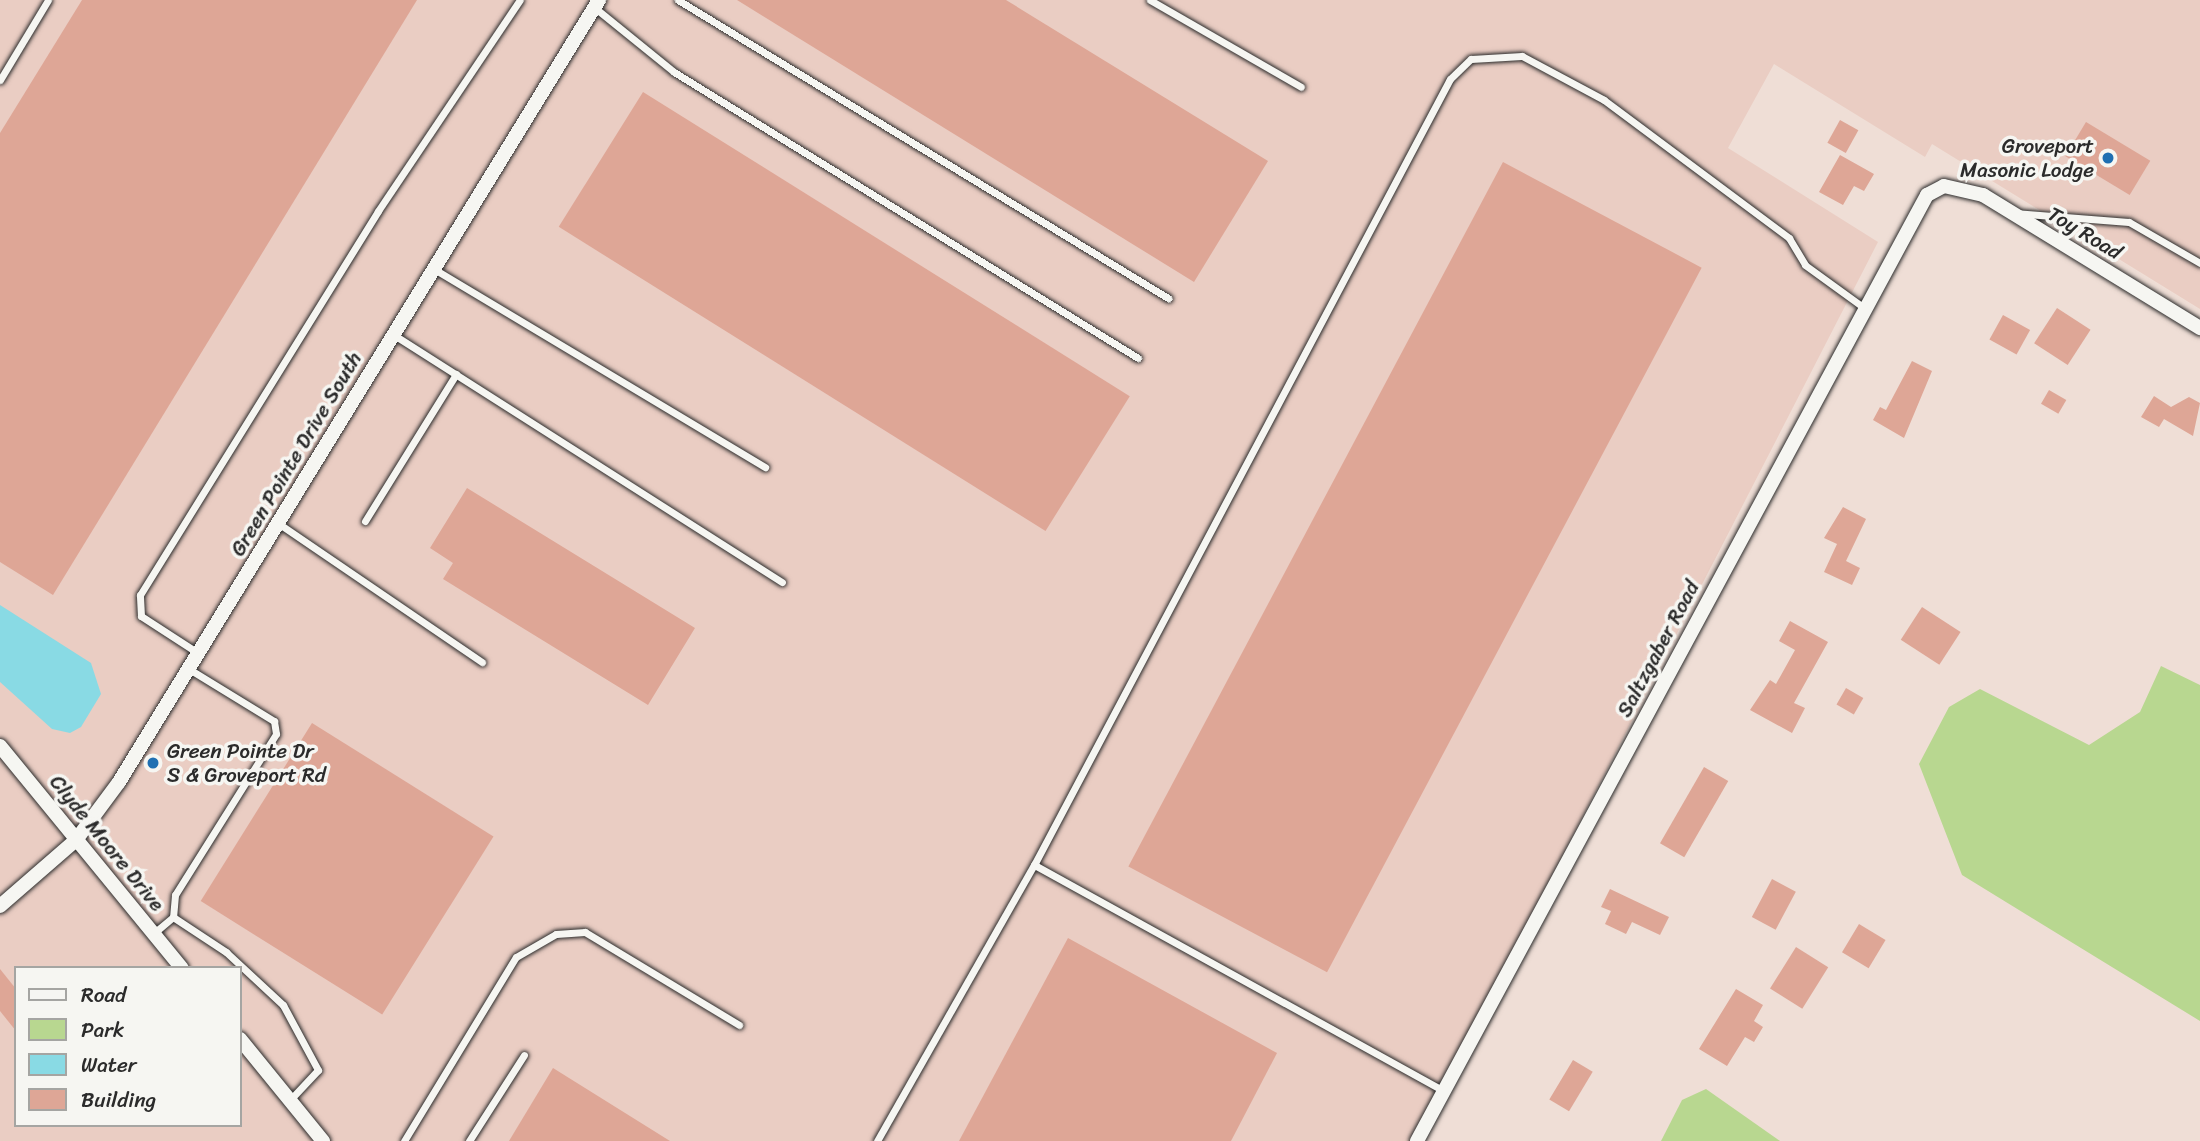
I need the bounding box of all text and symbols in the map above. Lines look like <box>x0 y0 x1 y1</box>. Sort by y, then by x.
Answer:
place label: Groveport Masonic Lodge <box>1960 133 2094 183</box>
marker: Groveport Masonic Lodge <box>2100 150 2116 166</box>
street label: Toy Road <box>2043 201 2127 265</box>
street label: Green Pointe Drive South <box>225 347 367 561</box>
street label: Saltzgaber Road <box>1612 577 1704 721</box>
place label: Green Pointe Dr S & Groveport Rd <box>167 738 326 788</box>
marker: Green Pointe Dr S & Groveport Rd <box>145 755 161 771</box>
street label: Clyde Moore Drive <box>45 770 169 916</box>
legend <box>14 966 242 1127</box>
text: Road <box>81 976 126 1014</box>
text: Park <box>81 1011 124 1049</box>
text: Water <box>81 1046 136 1084</box>
text: Building <box>81 1081 156 1119</box>

